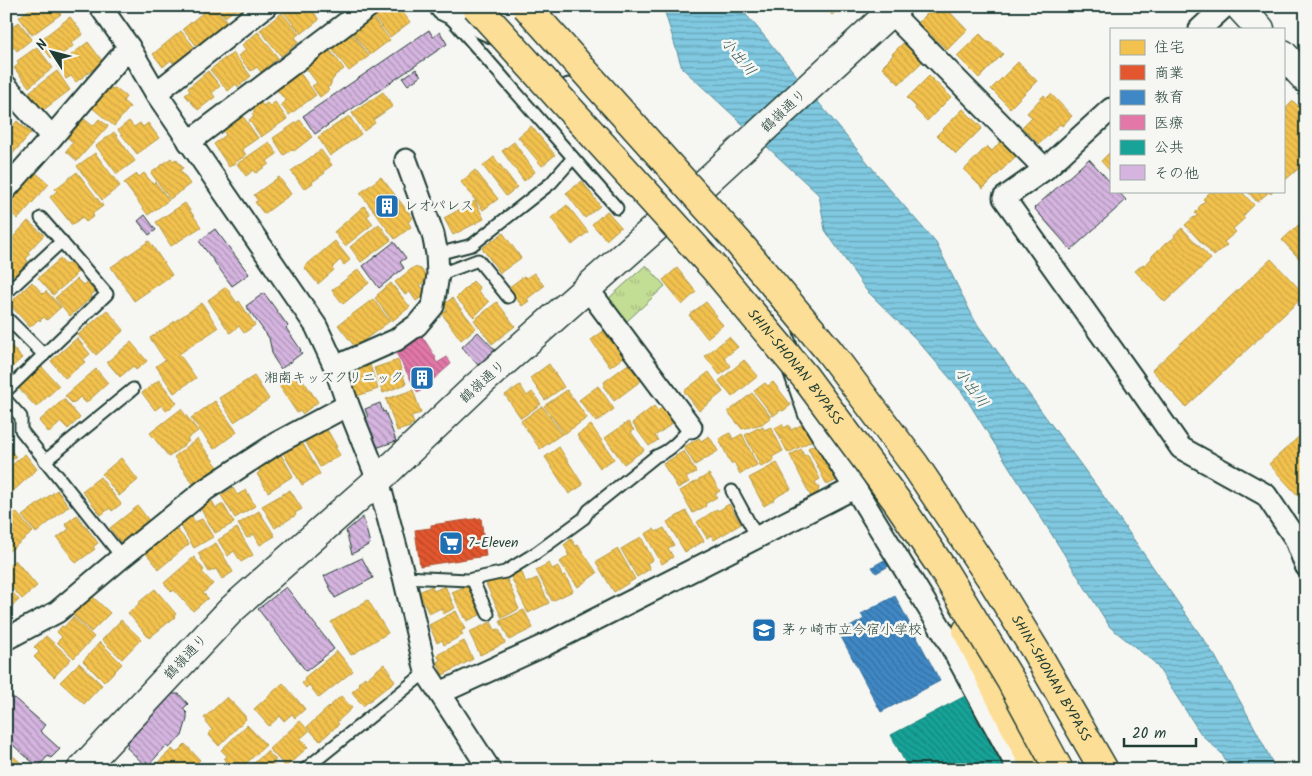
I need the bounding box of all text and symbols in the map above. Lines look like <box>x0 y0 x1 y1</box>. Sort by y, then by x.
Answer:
north arrow <box>28 28 78 78</box>
legend <box>1110 28 1284 192</box>
water label: 小出川 <box>714 32 762 82</box>
text: N <box>31 35 54 55</box>
text: 住宅 <box>1154 36 1184 60</box>
text: 商業 <box>1154 62 1184 86</box>
street label: 鶴嶺通り <box>756 84 812 138</box>
text: 教育 <box>1154 86 1184 110</box>
text: 医療 <box>1154 112 1184 136</box>
text: 公共 <box>1154 136 1184 160</box>
text: その他 <box>1154 162 1199 186</box>
building icon: レオパレス <box>374 193 400 219</box>
place label: レオパレス <box>404 195 474 217</box>
street label: SHIN-SHONAN BYPASS <box>742 304 849 431</box>
street label: 鶴嶺通り <box>455 355 511 409</box>
water label: 小出川 <box>948 363 994 413</box>
building icon: 湘南キッズクリニック <box>409 365 435 391</box>
place label: 湘南キッズクリニック <box>264 367 404 389</box>
supermarket icon: 7-Eleven <box>438 530 464 556</box>
place label: 7-Eleven <box>468 532 518 554</box>
street label: SHIN-SHONAN BYPASS <box>1005 611 1097 746</box>
school or university icon: 茅ヶ崎市立今宿小学校 <box>751 617 777 643</box>
place label: 茅ヶ崎市立今宿小学校 <box>782 619 922 641</box>
street label: 鶴嶺通り <box>159 629 213 685</box>
scale bar <box>1124 716 1197 748</box>
text: 20 m <box>1132 722 1166 746</box>

